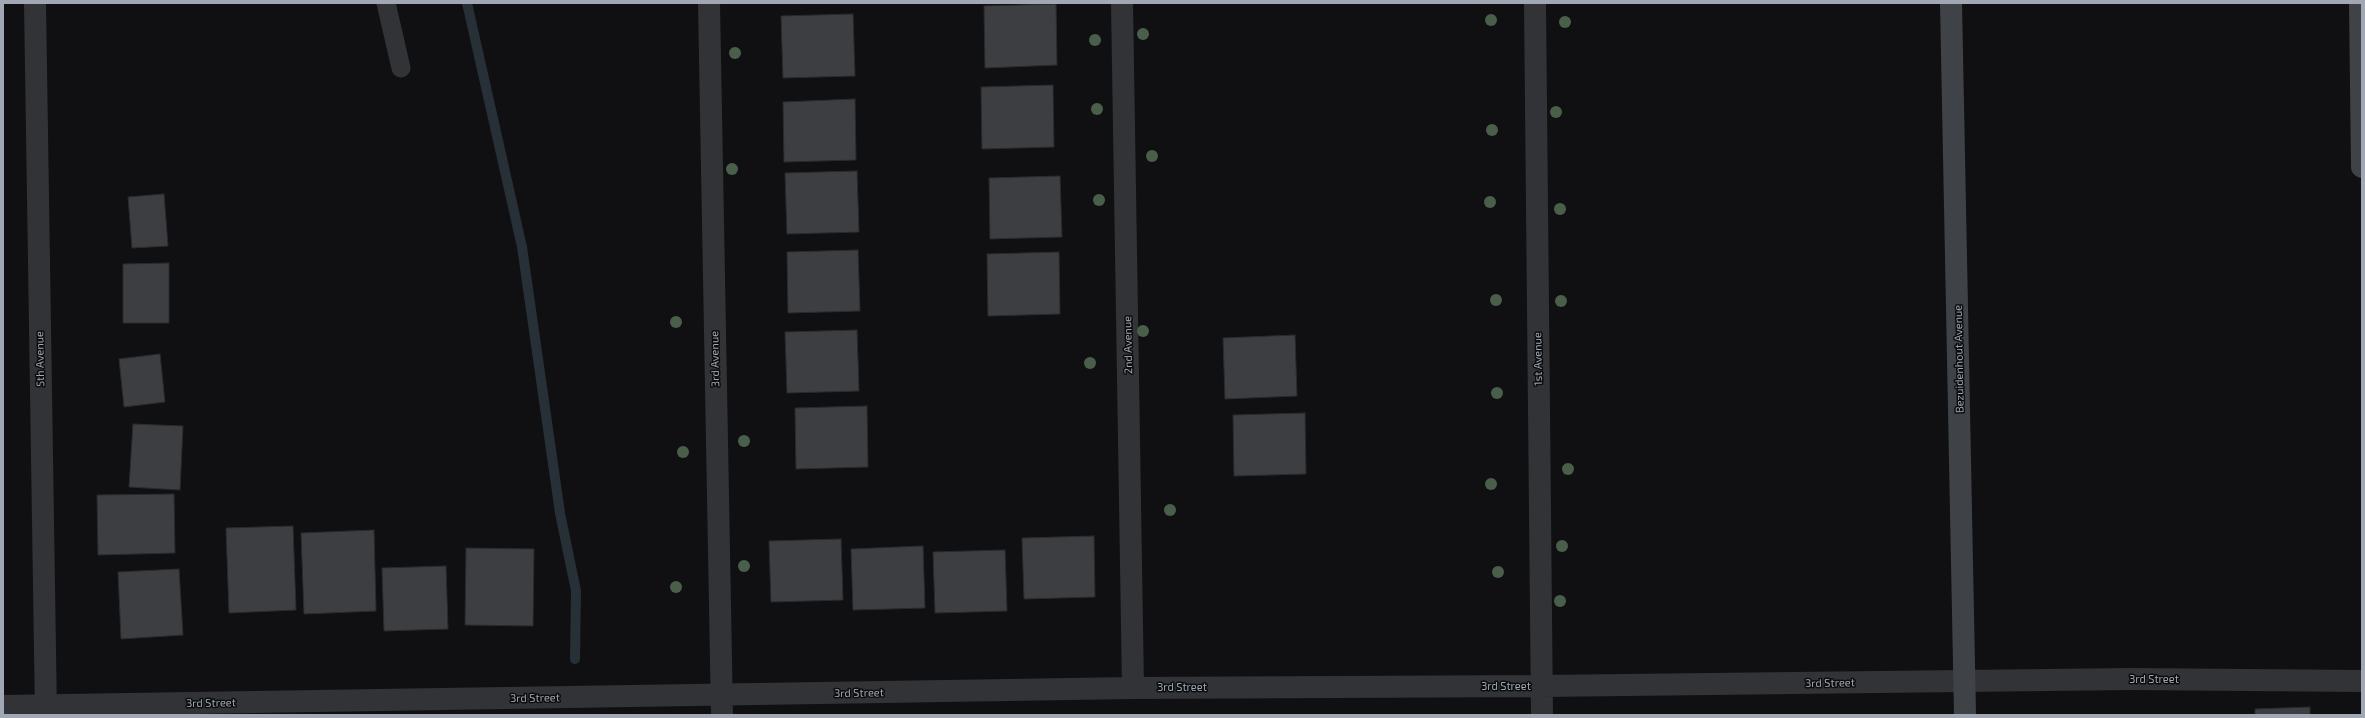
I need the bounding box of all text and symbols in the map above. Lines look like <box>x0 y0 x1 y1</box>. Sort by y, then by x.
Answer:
street label: Bezuidenhout Avenue <box>1951 305 1967 413</box>
street label: 2nd Avenue <box>1121 316 1135 374</box>
street label: 5th Avenue <box>33 331 47 387</box>
street label: 3rd Avenue <box>708 331 722 387</box>
street label: 1st Avenue <box>1531 332 1545 386</box>
street label: 3rd Street <box>2129 672 2179 686</box>
street label: 3rd Street <box>1805 676 1855 690</box>
street label: 3rd Street <box>1481 679 1531 693</box>
street label: 3rd Street <box>1157 680 1207 694</box>
street label: 3rd Street <box>834 686 884 700</box>
street label: 3rd Street <box>510 691 560 705</box>
street label: 3rd Street <box>186 696 236 710</box>

